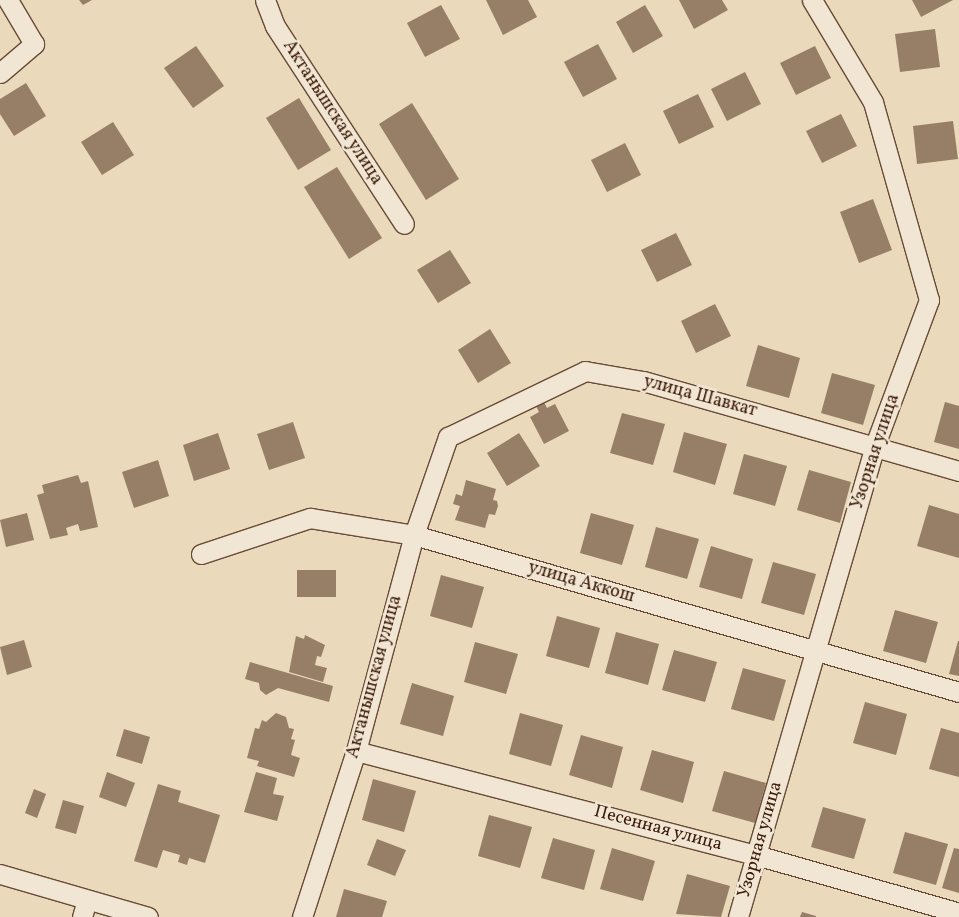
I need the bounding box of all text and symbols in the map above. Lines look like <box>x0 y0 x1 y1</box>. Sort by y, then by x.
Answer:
street label: Актанышская улица <box>277 36 387 190</box>
street label: улица Шавкат <box>641 371 759 423</box>
street label: Узорная улица <box>847 391 905 513</box>
street label: улица Аккош <box>525 557 637 609</box>
street label: Актанышская улица <box>343 593 407 761</box>
street label: Узорная улица <box>734 779 788 901</box>
street label: Песенная улица <box>591 801 725 857</box>

